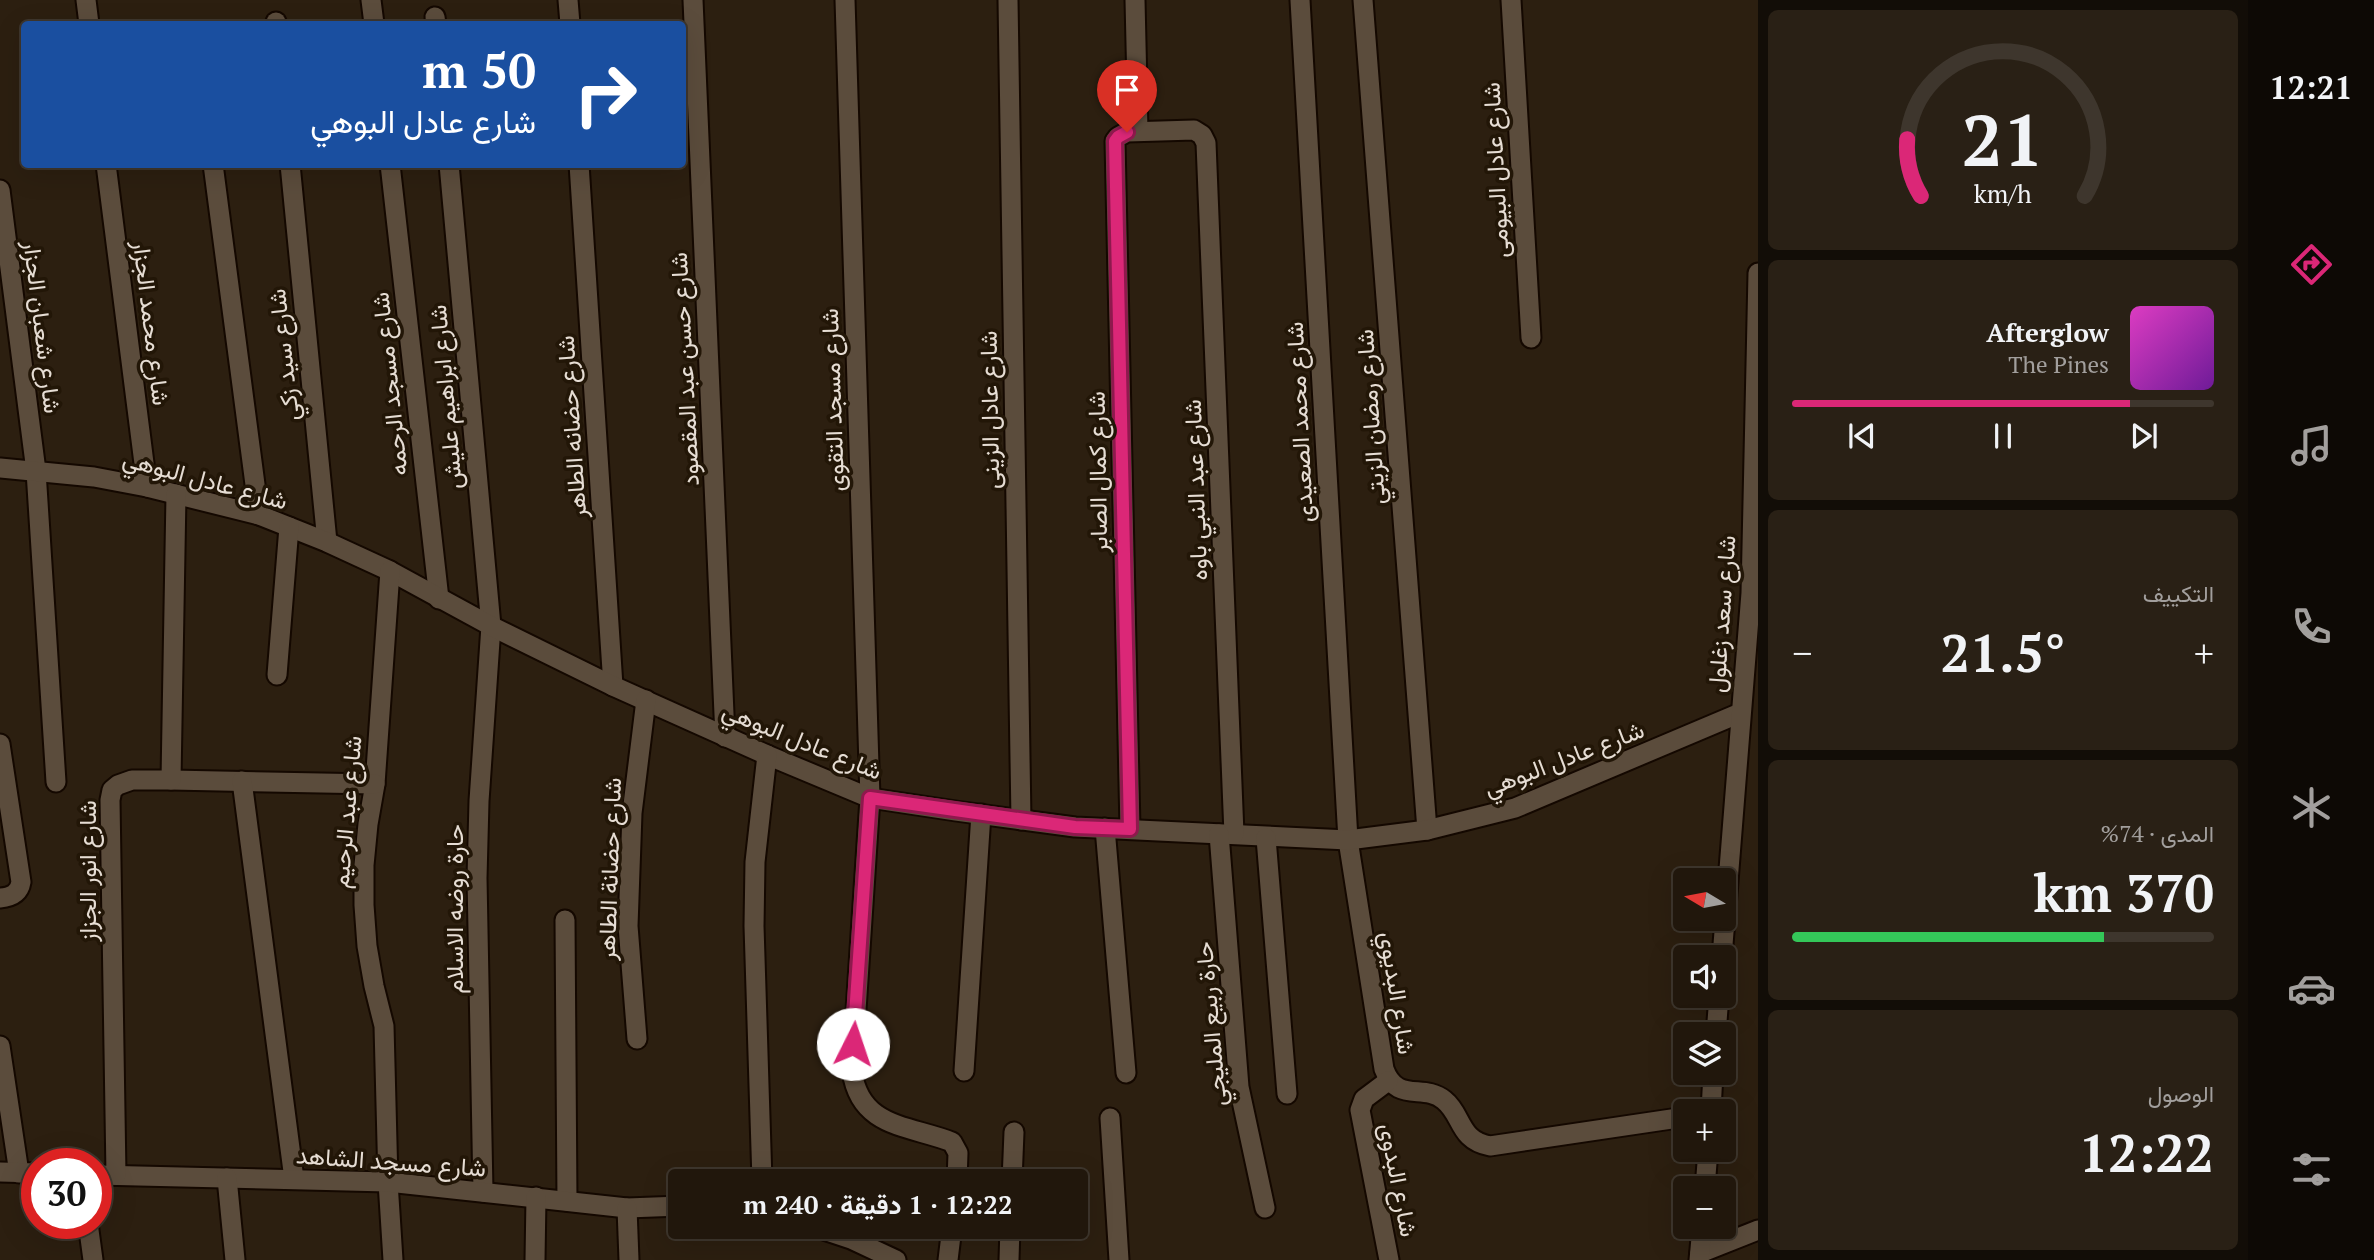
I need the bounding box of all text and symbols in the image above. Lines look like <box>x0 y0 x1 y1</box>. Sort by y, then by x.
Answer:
text: 50 m <box>422 37 536 102</box>
icon: right <box>560 49 651 140</box>
pin <box>1097 60 1157 132</box>
text: 12:21 <box>2269 66 2353 108</box>
icon: arrive <box>1108 71 1146 109</box>
street label: شارع عادل البيومى <box>1474 81 1517 259</box>
text: 21 <box>1962 90 2044 187</box>
text: شارع عادل البوهي <box>310 100 536 142</box>
text: km/h <box>1974 177 2032 210</box>
street label: شارع شعبان الجزار <box>15 238 69 415</box>
street label: شارع محمد الجزار <box>125 238 178 407</box>
icon: directions <box>2287 240 2336 289</box>
street label: شارع حسن عبد المقصود <box>662 251 707 487</box>
street label: شارع سيد زكي <box>260 287 310 423</box>
street label: شارع مسجد الرحمه <box>363 291 416 477</box>
street label: شارع ابراهيم عليش <box>421 304 470 491</box>
street label: شارع مسجد التقوى <box>813 308 852 492</box>
text: Afterglow <box>1986 315 2109 349</box>
street label: شارع محمد الصعيدى <box>1278 321 1321 523</box>
street label: شارع رمضان الزيتي <box>1348 328 1396 506</box>
street label: شارع عادل الزينى <box>972 331 1007 490</box>
street label: شارع حضانه الطاهر <box>549 335 594 521</box>
text: The Pines <box>2008 349 2109 380</box>
street label: شارع كمال الصابر <box>1080 391 1115 554</box>
street label: شارع عبد النبي باوه <box>1176 399 1218 581</box>
icon: previous <box>1843 417 1881 455</box>
icon: pause <box>1984 417 2022 455</box>
icon: next <box>2125 417 2163 455</box>
icon: music <box>2287 421 2336 470</box>
street label: شارع عادل البوهي <box>118 442 291 520</box>
street label: شارع سعد زغلول <box>1700 534 1743 694</box>
text: التكييف <box>2143 578 2214 609</box>
icon: phone <box>2287 602 2336 651</box>
text: 21.5° <box>1940 618 2066 687</box>
text: − <box>1792 628 1812 678</box>
text: + <box>2194 628 2214 678</box>
street label: شارع عادل البوهي <box>716 694 887 790</box>
street label: شارع عادل البوهي <box>1479 713 1650 807</box>
street label: شارع عبد الرحيم <box>323 734 370 890</box>
street label: شارع حضانة الطاهر <box>590 777 629 962</box>
icon: climate <box>2287 783 2336 832</box>
street label: شارع انور الجزاز <box>71 800 104 943</box>
text: المدى · 74% <box>2101 818 2214 849</box>
street label: حارة روضه الاسلام <box>438 824 471 994</box>
text: 370 km <box>2033 858 2214 927</box>
north arrow <box>1673 868 1736 931</box>
map controls <box>1673 868 1736 1239</box>
street label: شارع البديوي <box>1369 929 1423 1057</box>
street label: حارة ربيع المليجي <box>1187 940 1237 1108</box>
button: sound <box>1673 945 1736 1008</box>
icon: car <box>2287 964 2336 1013</box>
position arrow <box>816 1007 890 1081</box>
button: layers <box>1673 1022 1736 1085</box>
text: الوصول <box>2148 1078 2214 1109</box>
button: + <box>1673 1099 1736 1162</box>
text: 12:22 <box>2079 1118 2214 1187</box>
street label: شارع البدوى <box>1371 1120 1426 1240</box>
street label: شارع مسجد الشاهد <box>295 1138 487 1185</box>
icon: filters <box>2287 1145 2336 1194</box>
speed limit sign: 30 <box>21 1148 112 1239</box>
button: − <box>1673 1176 1736 1239</box>
text: 12:22 · 1 دقيقة · 240 m <box>743 1187 1013 1221</box>

